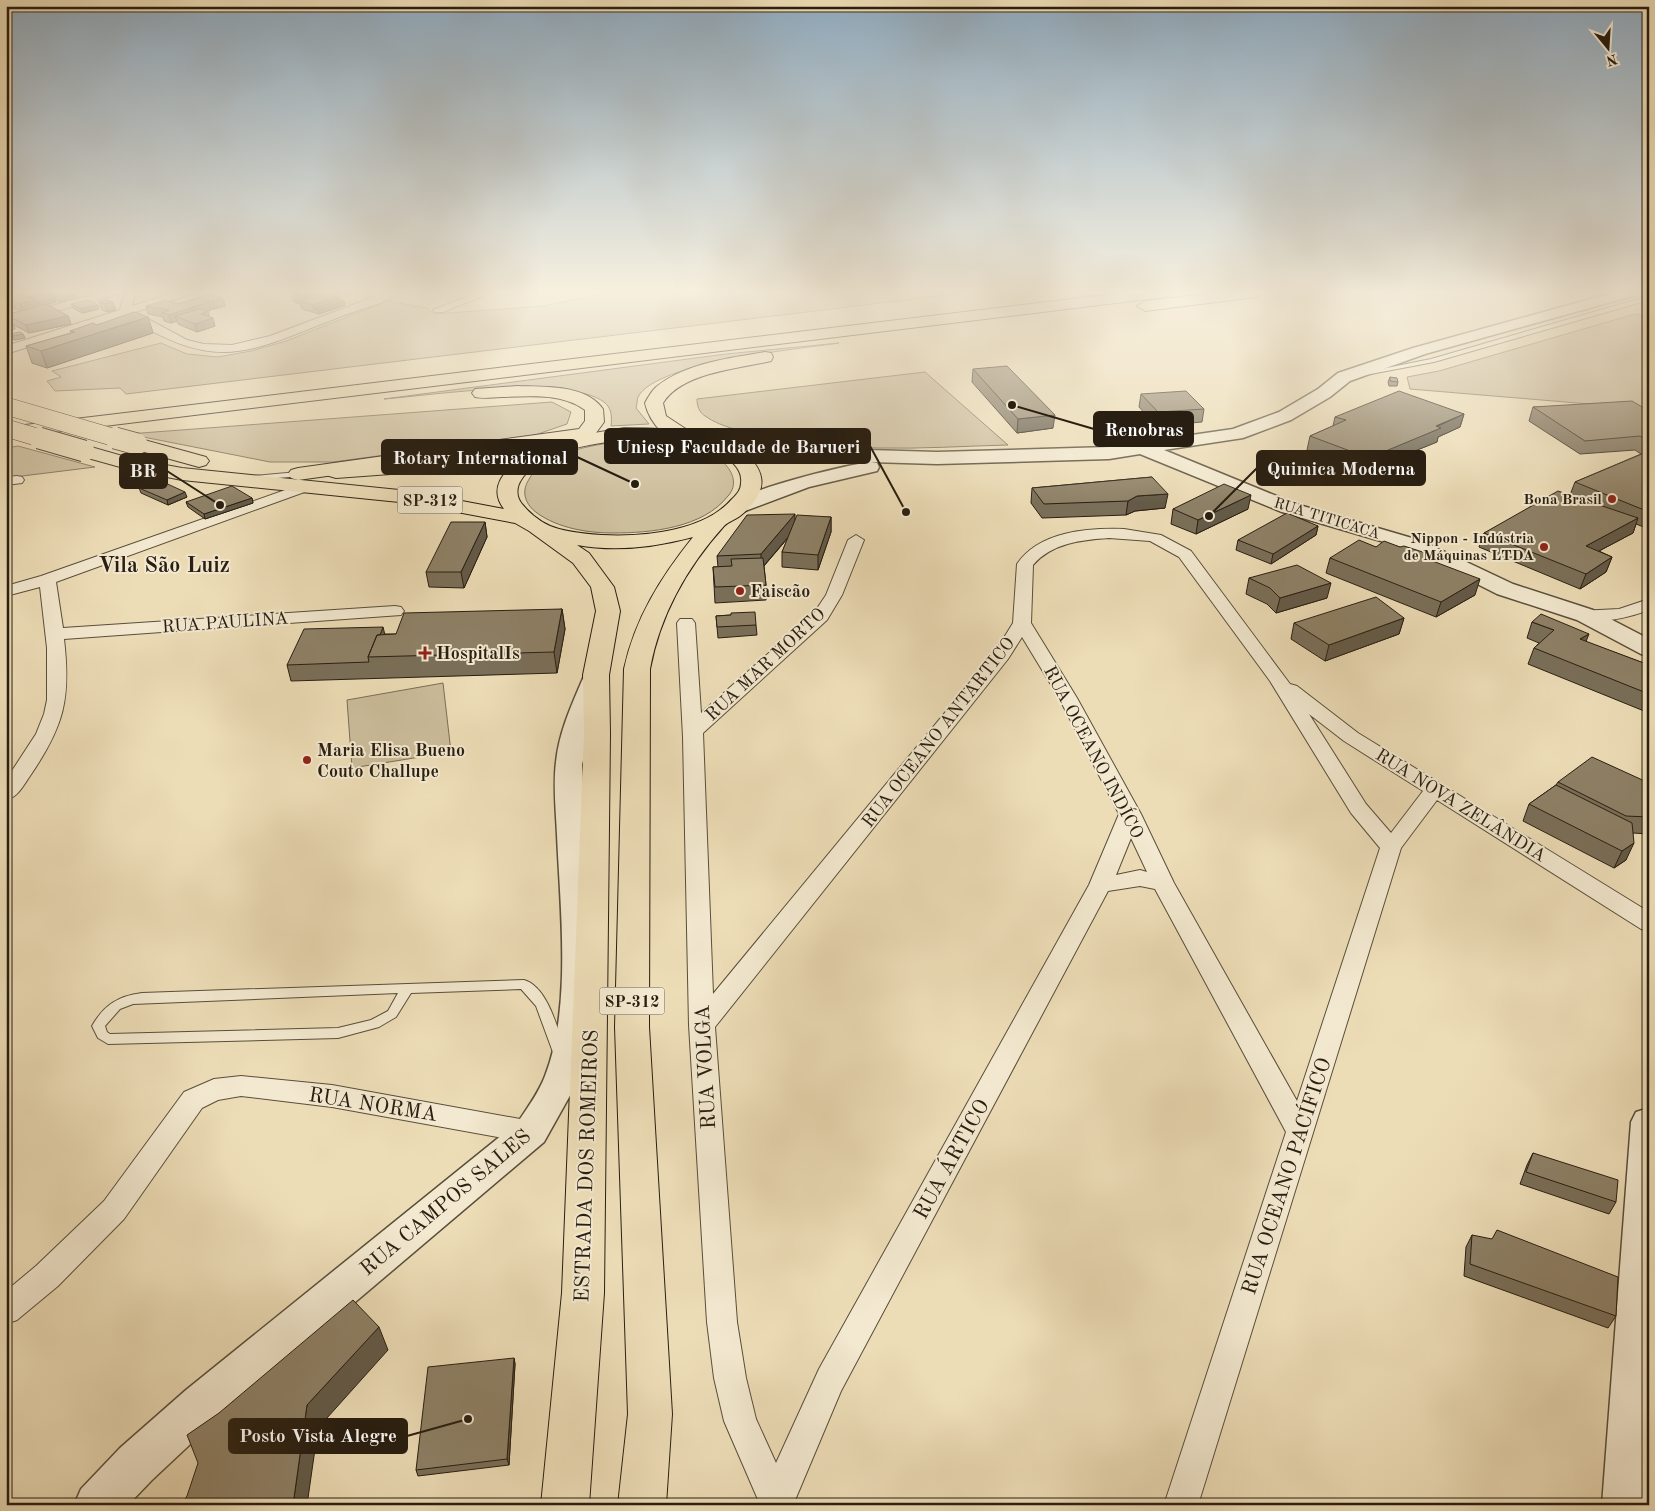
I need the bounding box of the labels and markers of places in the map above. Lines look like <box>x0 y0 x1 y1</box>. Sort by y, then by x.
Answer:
callout: Renobras <box>1094 412 1193 446</box>
callout: Uniesp Faculdade de Barueri <box>605 429 870 463</box>
callout: Rotary International <box>382 440 577 474</box>
callout: Quimica Moderna <box>1257 451 1425 485</box>
callout: BR <box>120 454 167 488</box>
place label: Bona Brasil <box>1523 493 1602 508</box>
marker: Bona Brasil <box>1606 493 1618 505</box>
place label: Nippon - Indústria de Máquinas LTDA <box>1404 532 1534 564</box>
marker: Nippon - Indústria de Máquinas LTDA <box>1538 541 1550 553</box>
place label: Faiscão <box>750 583 810 601</box>
marker: Faiscão <box>734 585 746 597</box>
place label: HospitalIs <box>436 645 520 663</box>
marker: HospitalIs <box>418 646 432 660</box>
place label: Maria Elisa Bueno Couto Challupe <box>317 742 465 781</box>
marker: Maria Elisa Bueno Couto Challupe <box>301 754 313 766</box>
callout: Posto Vista Alegre <box>229 1419 407 1453</box>

